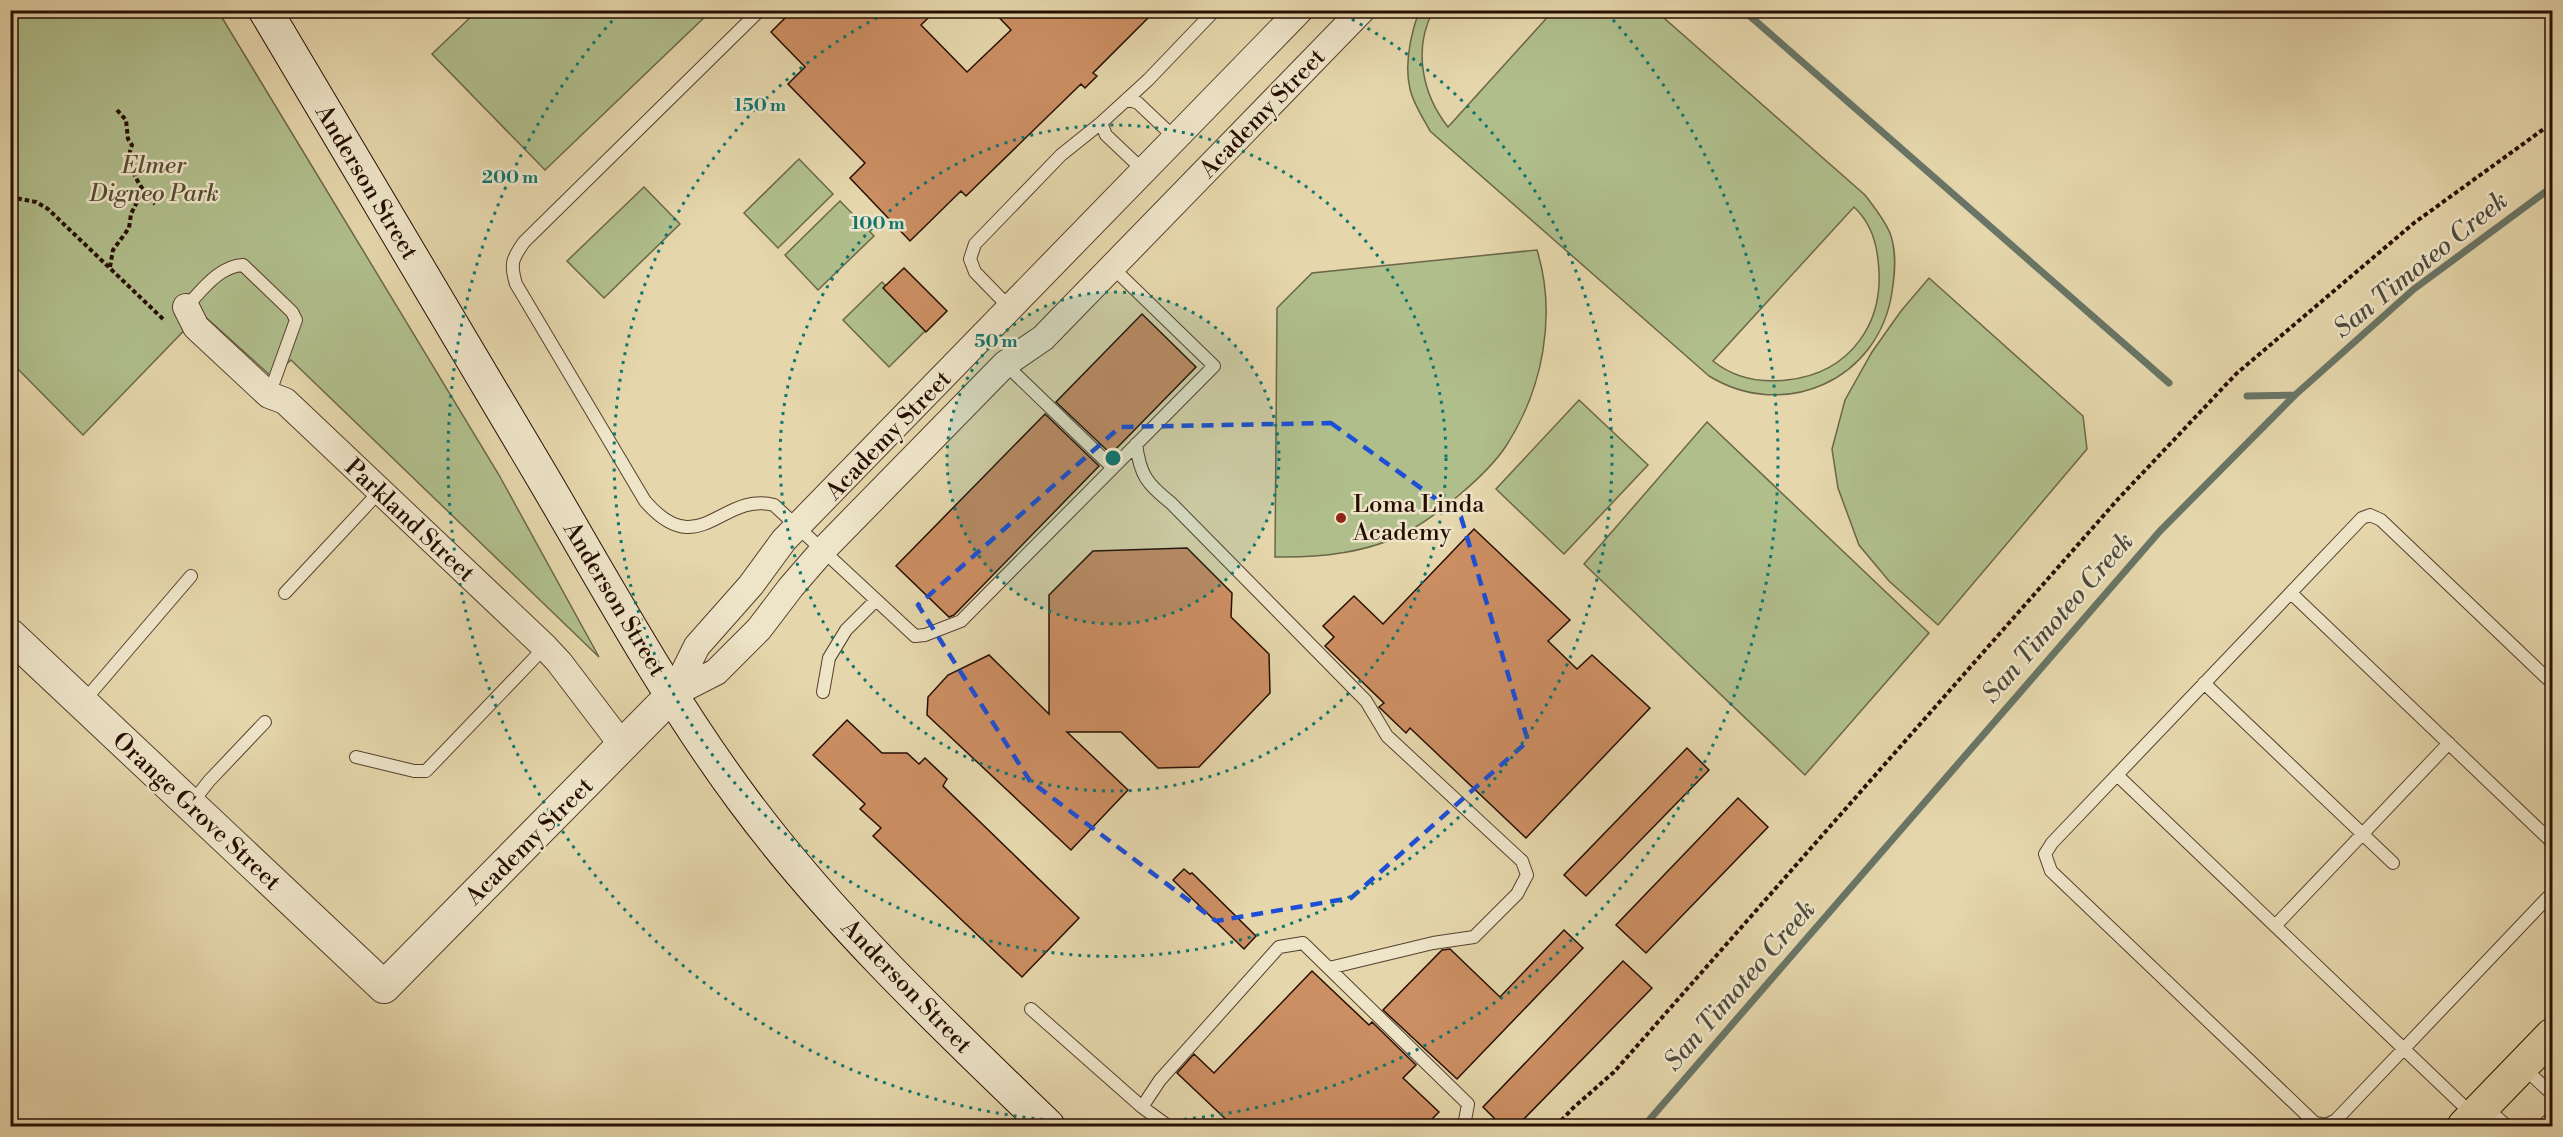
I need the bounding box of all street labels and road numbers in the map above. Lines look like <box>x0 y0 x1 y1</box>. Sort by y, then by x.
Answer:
street label: Academy Street <box>1193 42 1332 185</box>
street label: Anderson Street <box>308 99 424 266</box>
street label: Academy Street <box>819 364 958 507</box>
street label: Parkland Street <box>338 453 481 589</box>
street label: Anderson Street <box>556 516 672 683</box>
street label: Orange Grove Street <box>106 726 287 898</box>
street label: Academy Street <box>459 771 600 913</box>
street label: Anderson Street <box>834 912 978 1061</box>

